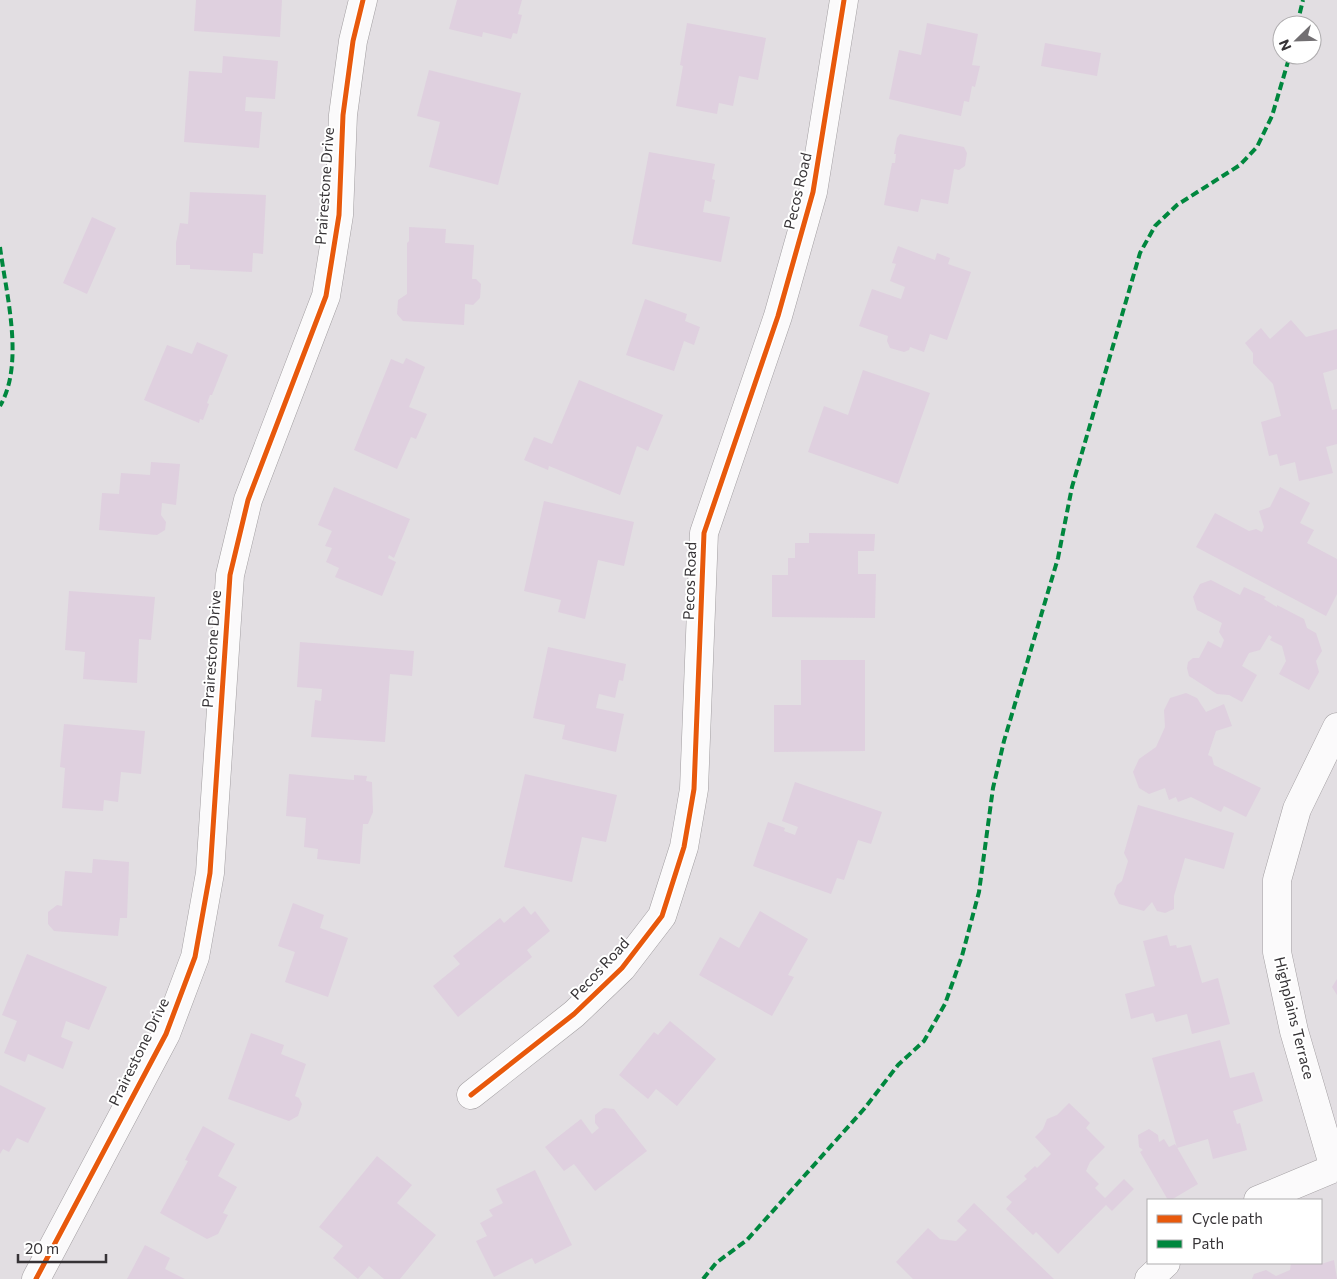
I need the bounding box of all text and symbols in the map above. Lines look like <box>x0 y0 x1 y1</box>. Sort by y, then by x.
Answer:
north arrow <box>1272 15 1322 65</box>
text: N <box>1275 37 1294 53</box>
street label: Prairestone Drive <box>311 126 337 245</box>
street label: Pecos Road <box>779 151 815 231</box>
street label: Pecos Road <box>679 542 699 620</box>
street label: Prairestone Drive <box>198 589 224 708</box>
street label: Pecos Road <box>566 934 632 1003</box>
street label: Highplains Terrace <box>1271 955 1319 1081</box>
street label: Prairestone Drive <box>104 995 172 1109</box>
legend <box>1147 1199 1322 1264</box>
text: Cycle path <box>1192 1209 1263 1227</box>
scale bar <box>18 1232 105 1264</box>
text: Path <box>1192 1234 1224 1252</box>
text: 20 m <box>25 1239 59 1257</box>

